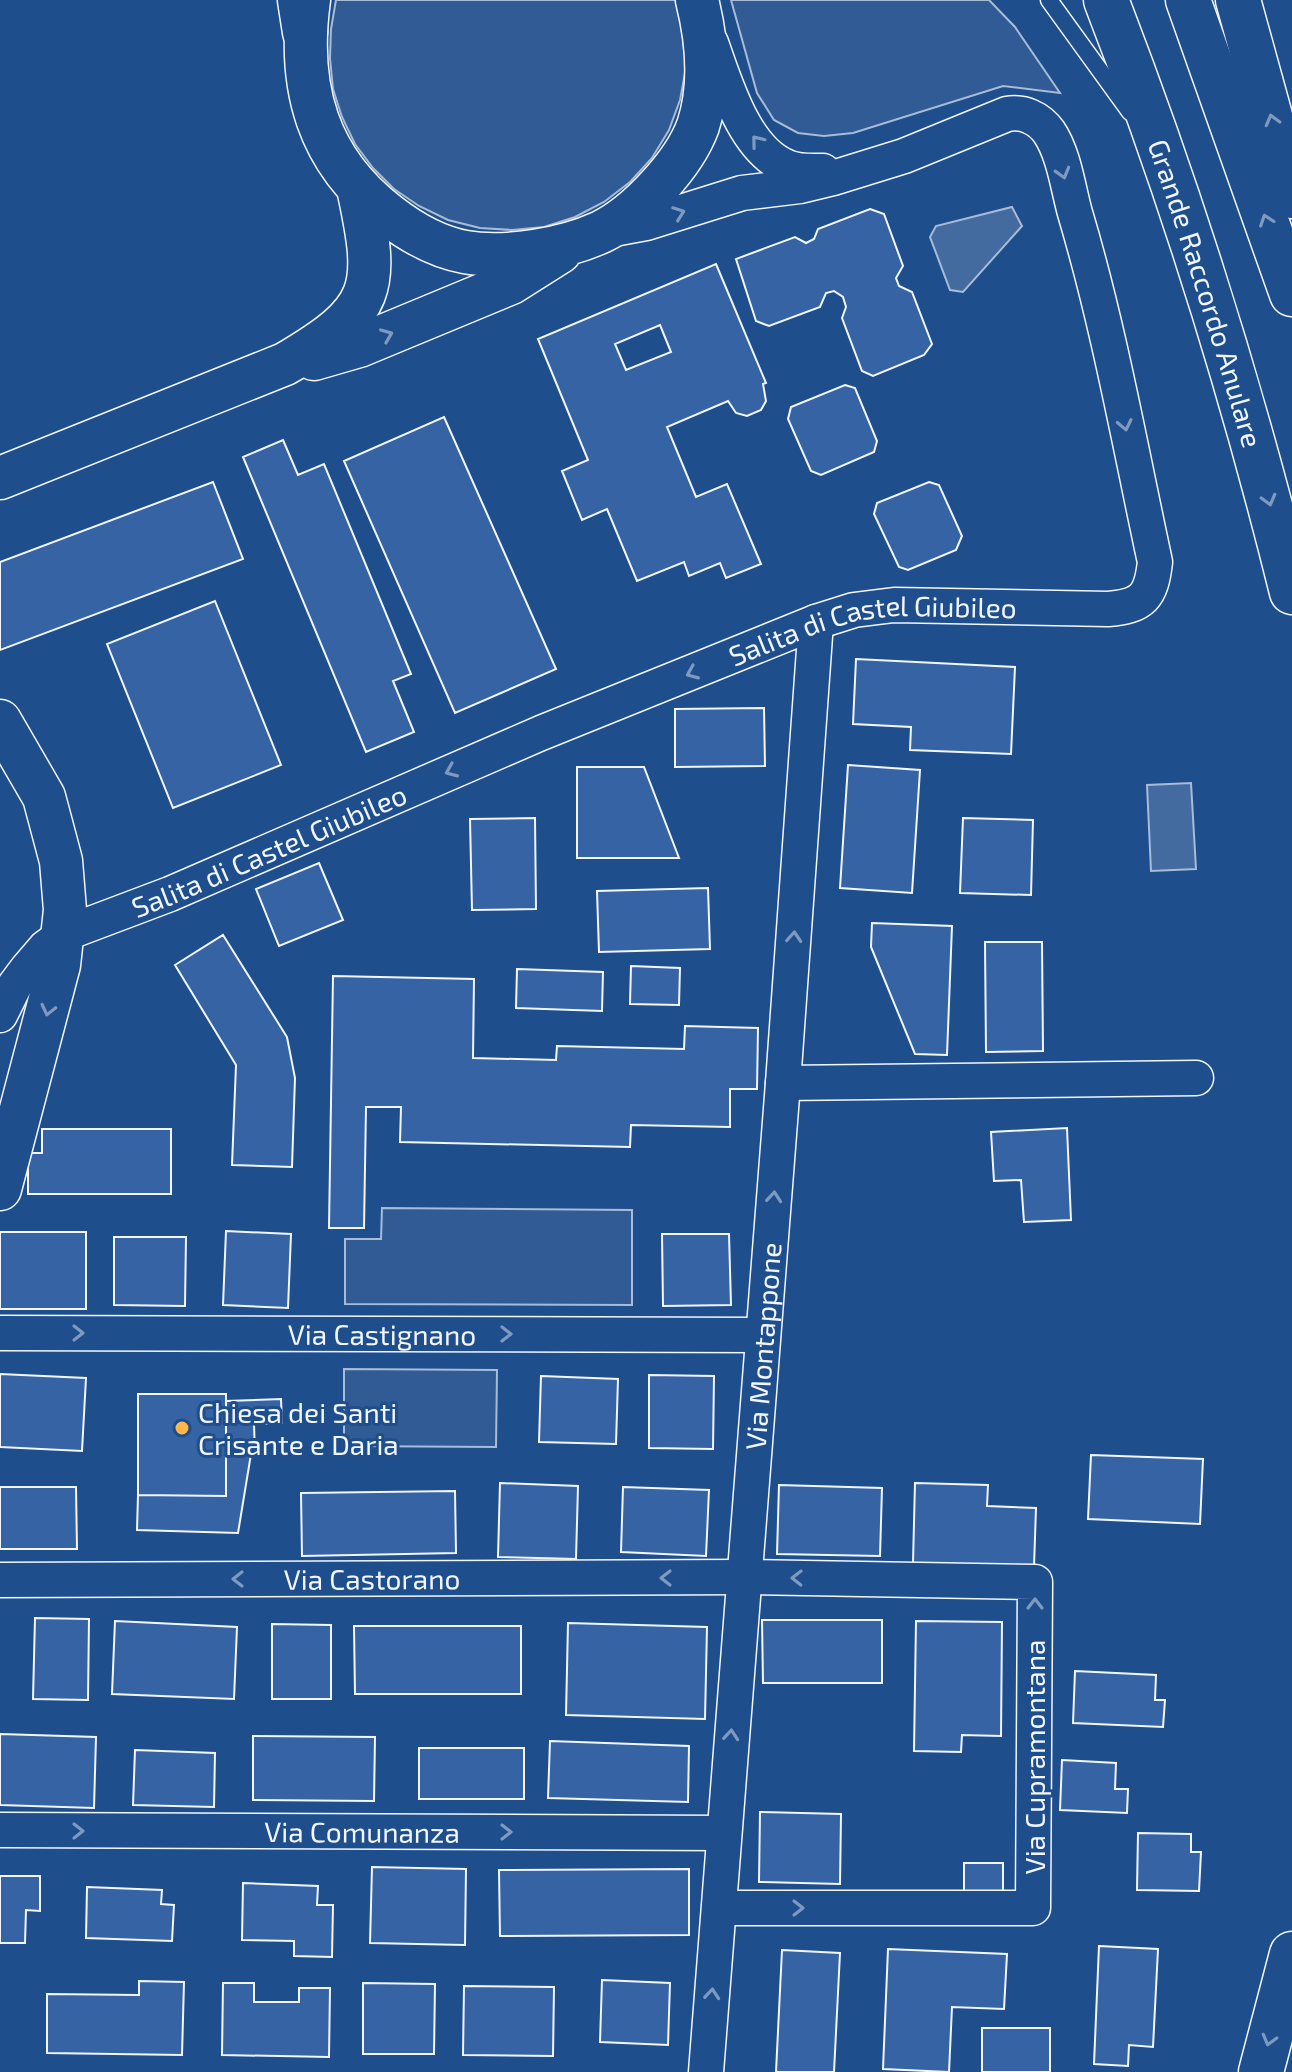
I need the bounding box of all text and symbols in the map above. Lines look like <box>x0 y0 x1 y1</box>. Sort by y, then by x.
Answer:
one-way arrow <box>1265 114 1282 128</box>
street label: Grande Raccordo Anulare <box>1142 135 1270 451</box>
one-way arrow <box>752 136 767 150</box>
one-way arrow <box>1054 165 1070 179</box>
one-way arrow <box>671 206 685 222</box>
one-way arrow <box>1259 214 1276 228</box>
one-way arrow <box>379 328 393 345</box>
one-way arrow <box>1116 418 1133 431</box>
one-way arrow <box>1259 492 1276 506</box>
street label: Salita di Castel Giubileo <box>723 587 1017 673</box>
one-way arrow <box>686 663 700 680</box>
one-way arrow <box>445 761 459 778</box>
street label: Salita di Castel Giubileo <box>127 777 411 924</box>
one-way arrow <box>785 930 802 943</box>
one-way arrow <box>40 1003 57 1017</box>
one-way arrow <box>765 1190 782 1203</box>
street label: Via Montappone <box>737 1241 788 1451</box>
street label: Via Castignano <box>288 1317 476 1351</box>
one-way arrow <box>72 1324 85 1342</box>
one-way arrow <box>500 1325 513 1343</box>
place label: Chiesa dei Santi Crisante e Daria <box>198 1395 399 1461</box>
marker: Chiesa dei Santi Crisante e Daria <box>173 1419 191 1437</box>
street label: Via Castorano <box>284 1561 460 1596</box>
one-way arrow <box>659 1569 672 1587</box>
one-way arrow <box>231 1570 244 1588</box>
one-way arrow <box>790 1570 803 1587</box>
one-way arrow <box>1026 1597 1044 1610</box>
street label: Via Cupramontana <box>1017 1640 1051 1874</box>
one-way arrow <box>722 1728 739 1741</box>
street label: Via Comunanza <box>264 1814 460 1849</box>
one-way arrow <box>72 1822 85 1840</box>
one-way arrow <box>500 1823 513 1841</box>
one-way arrow <box>792 1899 805 1917</box>
one-way arrow <box>704 1987 721 2000</box>
one-way arrow <box>1262 2033 1279 2047</box>

